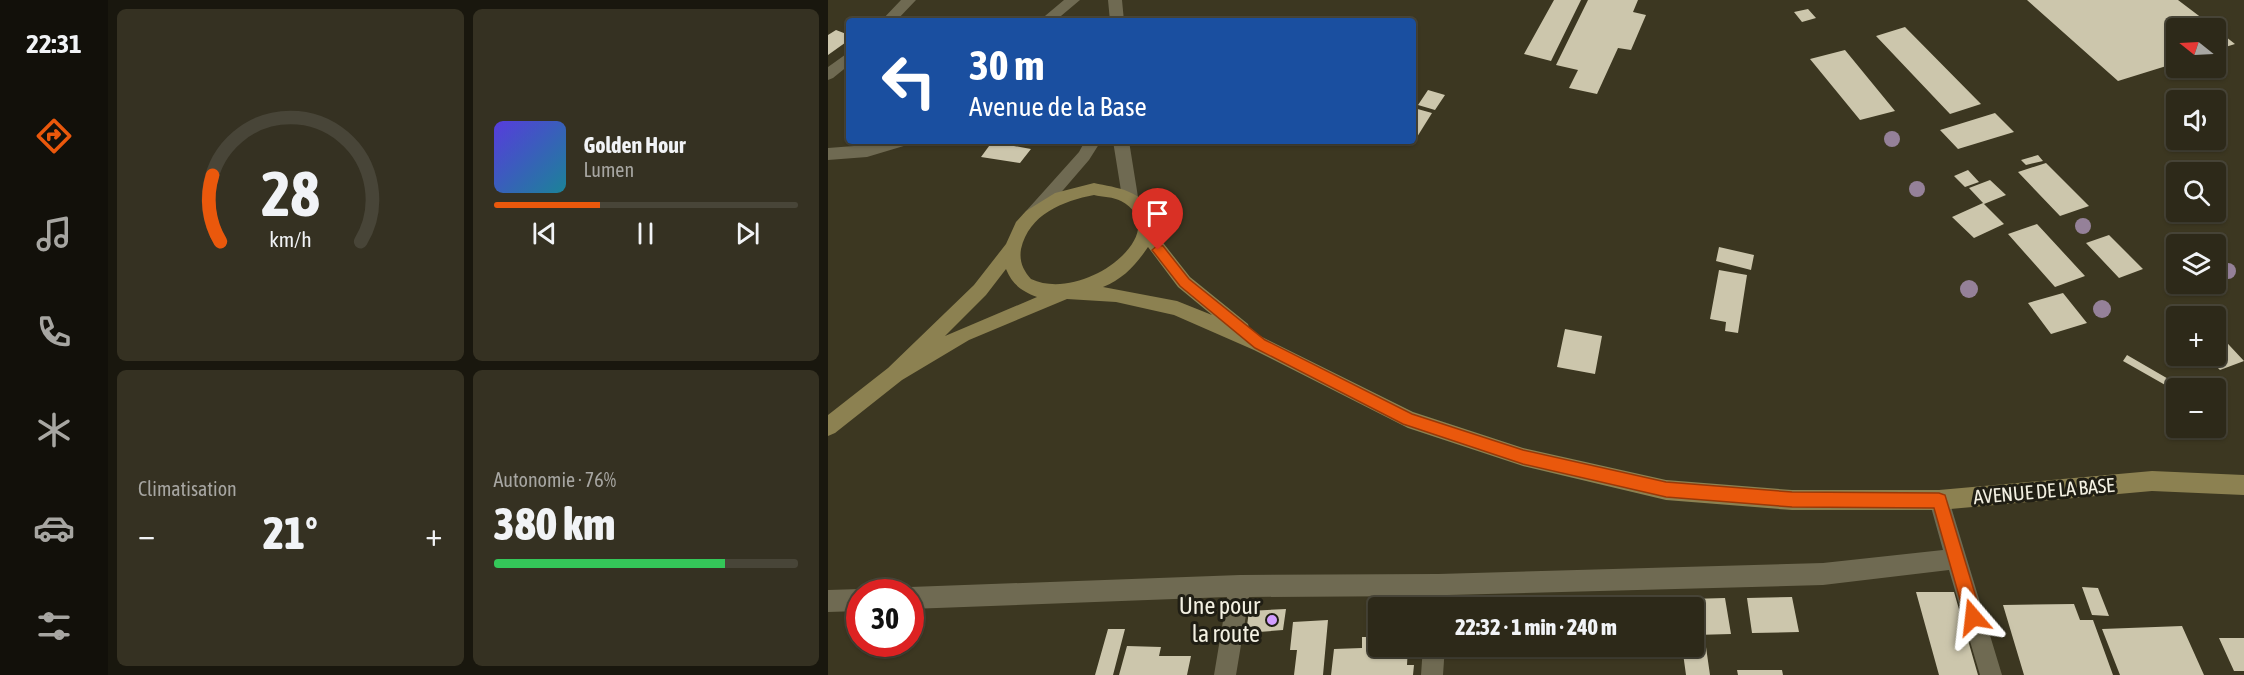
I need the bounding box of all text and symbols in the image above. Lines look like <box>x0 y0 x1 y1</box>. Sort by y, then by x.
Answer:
north arrow <box>2166 18 2226 78</box>
map controls <box>2166 18 2226 438</box>
text: 22:31 <box>26 28 82 59</box>
text: 30 m <box>969 41 1044 89</box>
icon: left <box>870 42 948 120</box>
button: sound <box>2166 90 2226 150</box>
text: Avenue de la Base <box>969 91 1147 122</box>
icon: directions <box>33 115 75 157</box>
text: Golden Hour <box>584 132 685 158</box>
text: 28 <box>261 158 320 229</box>
text: Lumen <box>584 158 634 181</box>
button: search <box>2166 162 2226 222</box>
pin <box>1132 188 1183 250</box>
icon: arrive <box>1141 197 1174 230</box>
icon: music <box>33 213 75 255</box>
icon: previous <box>528 217 561 250</box>
icon: pause <box>629 217 662 250</box>
icon: next <box>731 217 764 250</box>
text: km/h <box>269 228 312 253</box>
button: layers <box>2166 234 2226 294</box>
button: + <box>2166 306 2226 366</box>
icon: phone <box>33 311 75 353</box>
button: − <box>2166 378 2226 438</box>
icon: climate <box>33 409 75 451</box>
text: Autonomie · 76% <box>494 468 616 491</box>
street label: AVENUE DE LA BASE <box>1972 473 2116 508</box>
text: Climatisation <box>138 477 237 500</box>
text: 380 km <box>494 498 615 550</box>
icon: car <box>33 507 75 549</box>
text: 21° <box>263 507 318 559</box>
text: − <box>138 515 155 553</box>
text: + <box>425 515 442 553</box>
speed limit sign: 30 <box>846 579 924 657</box>
position arrow <box>1941 585 2005 649</box>
place label: Une pour la route <box>1179 592 1261 647</box>
icon: filters <box>33 605 75 647</box>
marker: Une pour la route <box>1265 613 1279 627</box>
text: 22:32 · 1 min · 240 m <box>1455 614 1617 640</box>

